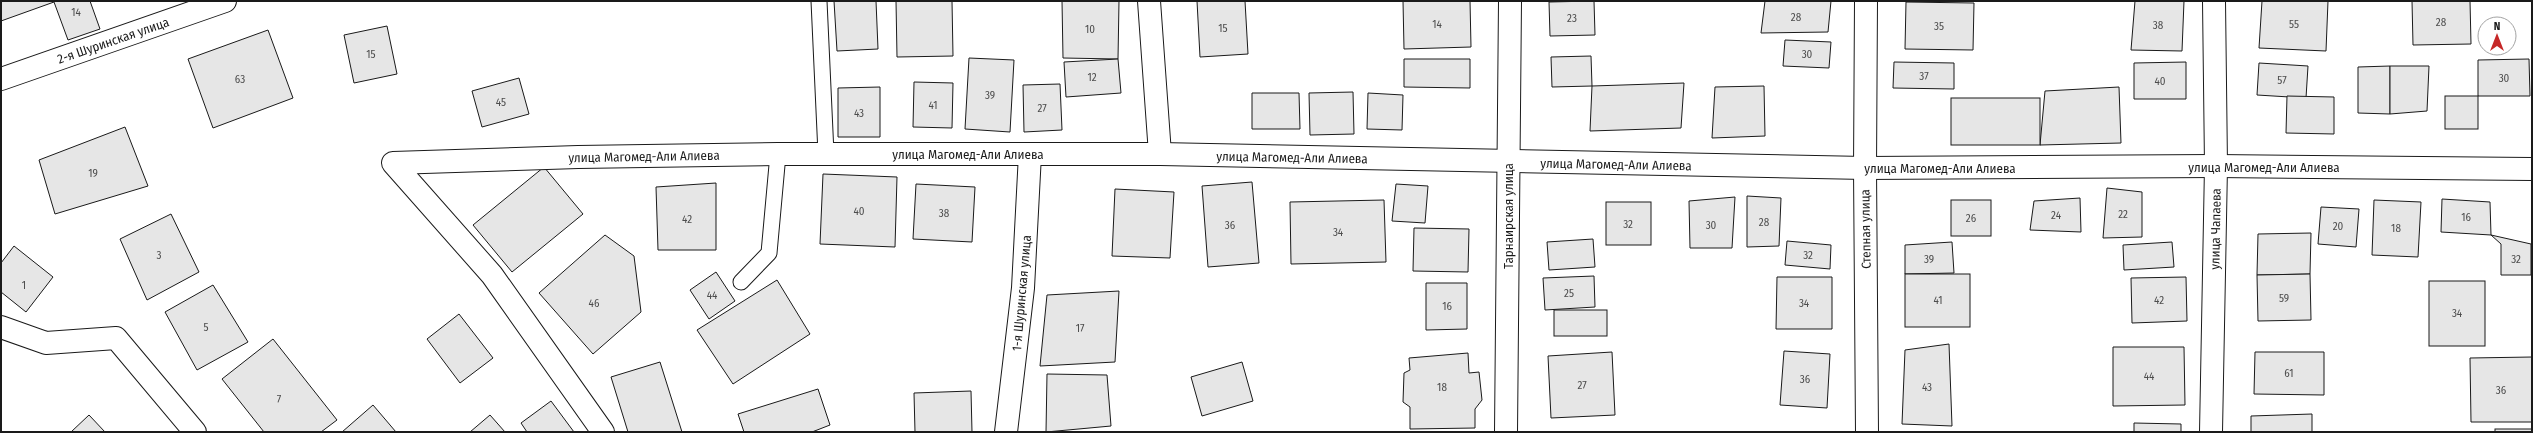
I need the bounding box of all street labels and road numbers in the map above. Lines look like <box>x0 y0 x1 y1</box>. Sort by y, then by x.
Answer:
street label: 2-я Шуринская улица <box>55 14 171 67</box>
street label: улица Магомед-Али Алиева <box>892 147 1044 162</box>
street label: улица Магомед-Али Алиева <box>568 148 720 165</box>
street label: улица Магомед-Али Алиева <box>1216 149 1368 166</box>
street label: улица Магомед-Али Алиева <box>1540 156 1692 173</box>
street label: улица Магомед-Али Алиева <box>2188 160 2340 175</box>
street label: улица Магомед-Али Алиева <box>1864 161 2016 176</box>
street label: Тарнаирская улица <box>1501 163 1516 269</box>
street label: улица Чапаева <box>2207 188 2224 270</box>
street label: Степная улица <box>1857 189 1874 269</box>
street label: 1-я Шуринская улица <box>1009 234 1034 352</box>

